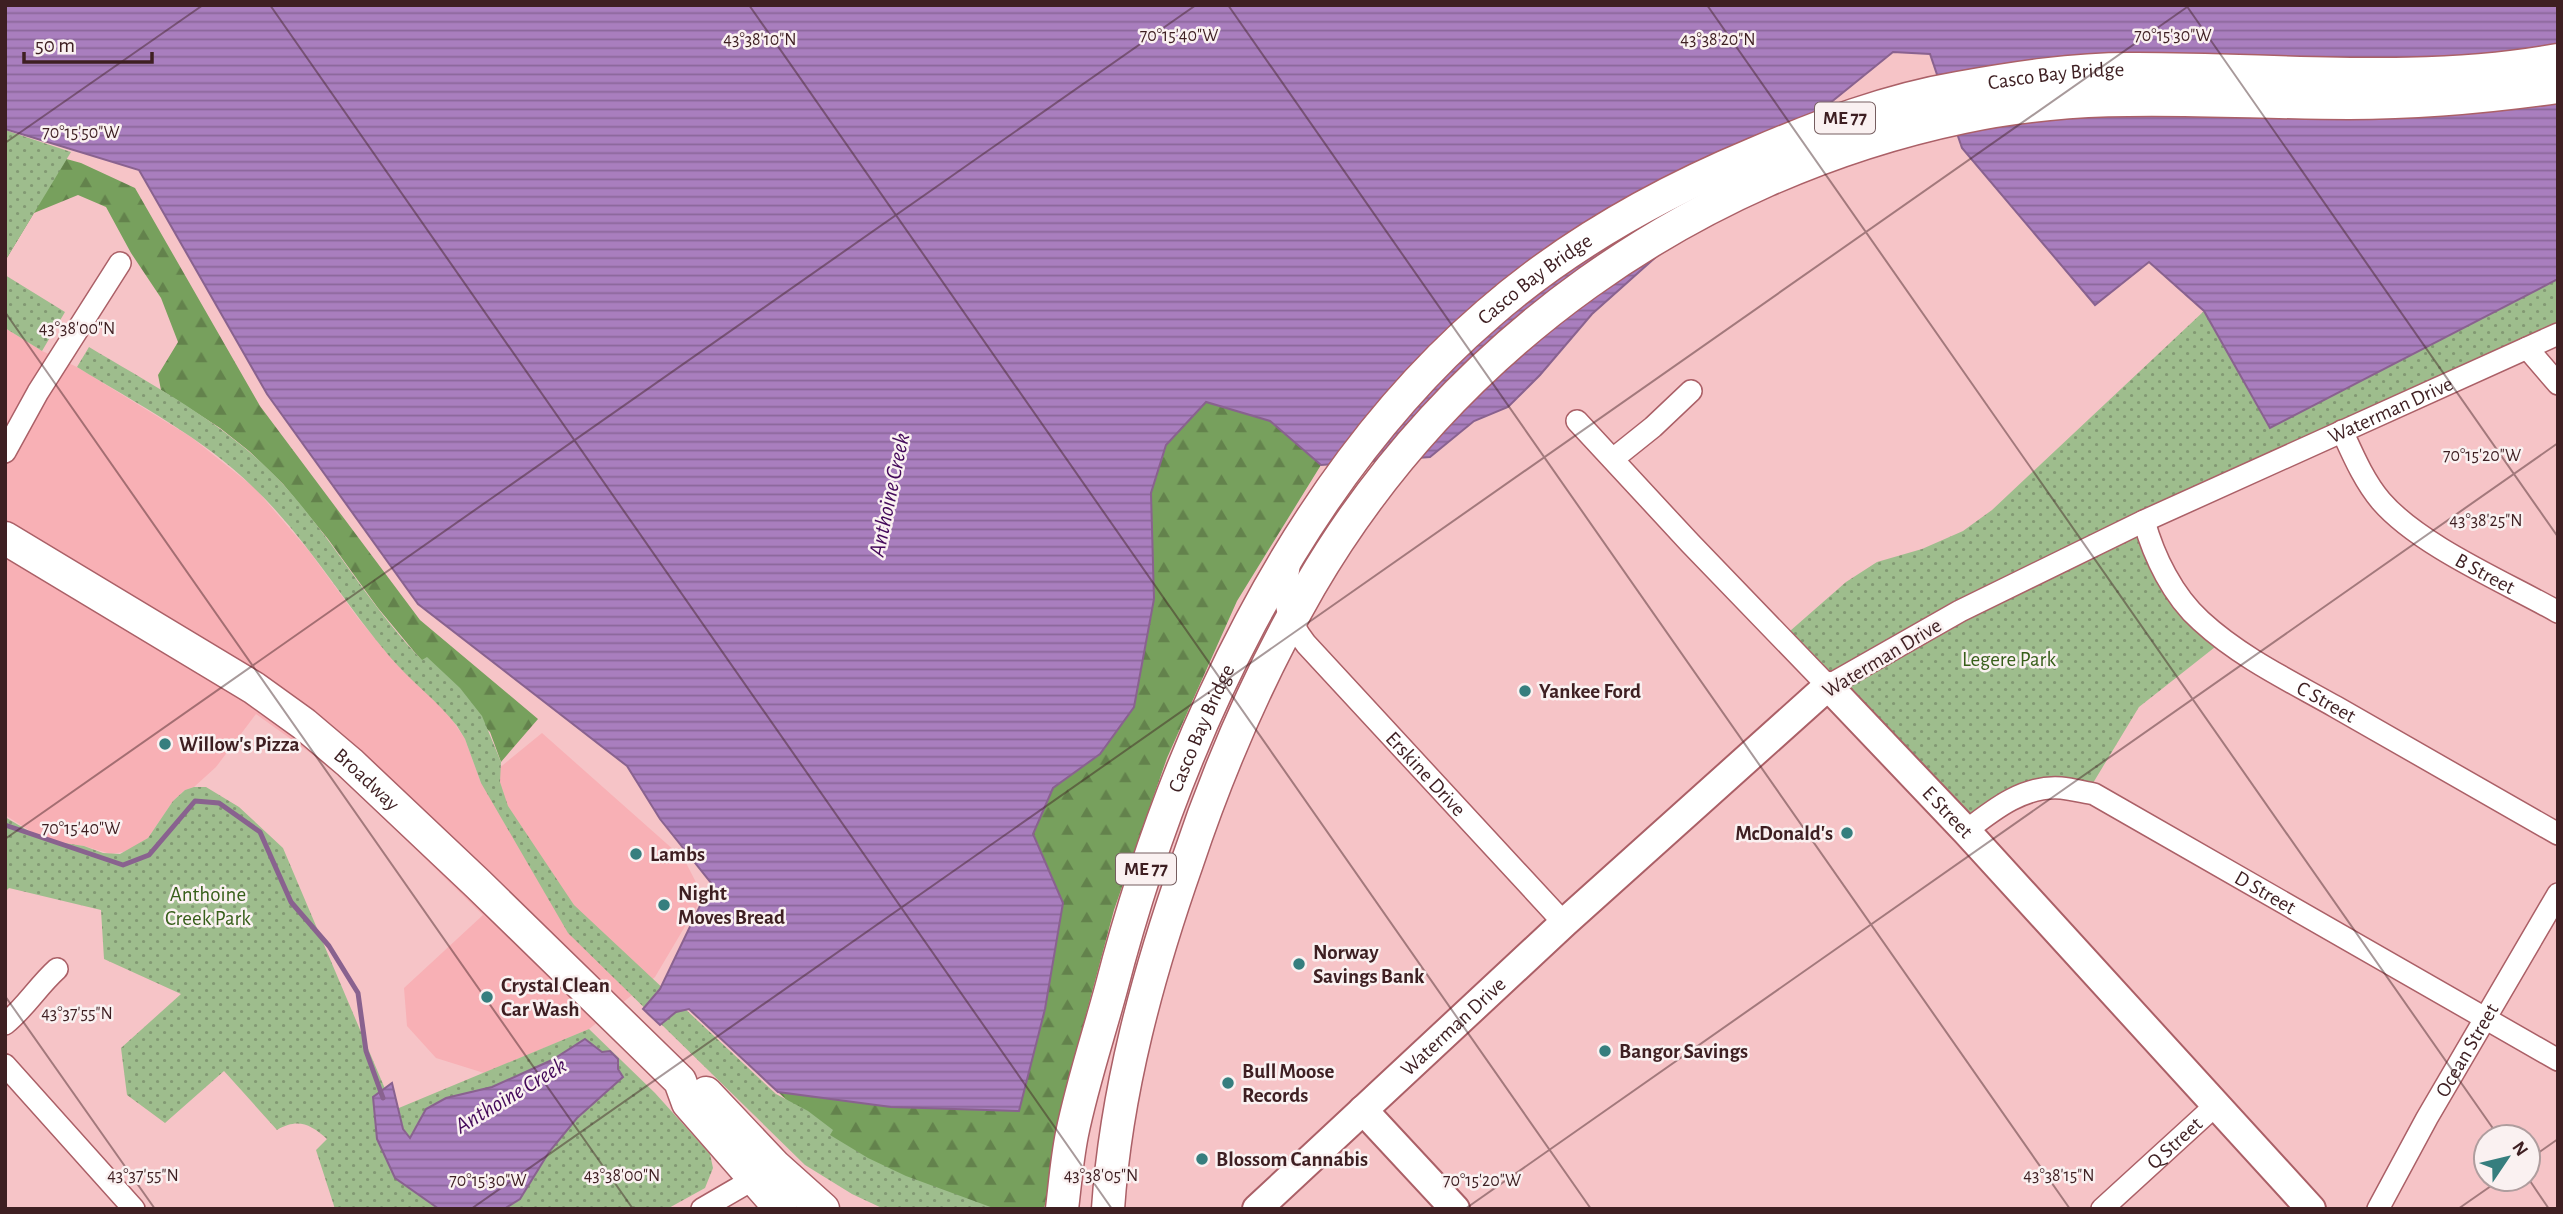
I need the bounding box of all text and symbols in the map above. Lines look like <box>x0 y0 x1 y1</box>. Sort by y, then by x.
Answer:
scale bar <box>24 21 152 65</box>
text: 70°15'40"W <box>1140 27 1218 45</box>
text: 70°15'30"W <box>2134 27 2212 45</box>
text: 43°38'10"N <box>723 31 797 49</box>
text: 43°38'20"N <box>1680 31 1756 49</box>
text: 50 m <box>35 35 75 56</box>
street label: Casco Bay Bridge <box>1986 59 2124 93</box>
road number: ME 77 <box>1815 102 1875 134</box>
text: 70°15'50"W <box>42 124 120 142</box>
street label: Casco Bay Bridge <box>1474 229 1596 329</box>
text: 43°38'00"N <box>39 320 115 338</box>
street label: Waterman Drive <box>2325 372 2456 447</box>
water label: Anthoine Creek <box>865 431 914 560</box>
text: 70°15'20"W <box>2443 447 2521 465</box>
text: 43°38'25"N <box>2449 512 2523 530</box>
street label: B Street <box>2452 549 2519 598</box>
street label: Waterman Drive <box>1819 614 1945 702</box>
park label: Legere Park <box>1962 649 2056 670</box>
street label: Casco Bay Bridge <box>1164 661 1238 795</box>
street label: C Street <box>2293 677 2360 727</box>
place label: Yankee Ford <box>1539 681 1641 702</box>
marker: Yankee Ford <box>1517 683 1533 699</box>
street label: Erskine Drive <box>1382 727 1470 820</box>
place label: Willow's Pizza <box>179 734 300 755</box>
marker: Willow's Pizza <box>157 736 173 752</box>
street label: Broadway <box>330 744 404 815</box>
street label: E Street <box>1918 782 1977 842</box>
text: 70°15'40"W <box>42 820 120 838</box>
place label: McDonald's <box>1735 823 1833 844</box>
marker: McDonald's <box>1839 825 1855 841</box>
place label: Lambs <box>650 844 705 865</box>
marker: Lambs <box>628 846 644 862</box>
road number: ME 77 <box>1116 854 1176 884</box>
street label: D Street <box>2231 867 2300 918</box>
place label: Night Moves Bread <box>678 883 785 928</box>
park label: Anthoine Creek Park <box>165 884 251 929</box>
marker: Night Moves Bread <box>656 897 672 913</box>
place label: Norway Savings Bank <box>1313 942 1425 987</box>
marker: Norway Savings Bank <box>1291 956 1307 972</box>
street label: Waterman Drive <box>1397 973 1509 1080</box>
place label: Crystal Clean Car Wash <box>501 975 610 1020</box>
marker: Crystal Clean Car Wash <box>479 989 495 1005</box>
street label: Ocean Street <box>2431 999 2502 1100</box>
text: 43°37'55"N <box>41 1005 113 1023</box>
place label: Bangor Savings <box>1619 1041 1748 1062</box>
marker: Bangor Savings <box>1597 1043 1613 1059</box>
water label: Anthoine Creek <box>450 1054 571 1139</box>
place label: Bull Moose Records <box>1242 1061 1335 1106</box>
marker: Bull Moose Records <box>1220 1075 1236 1091</box>
street label: Q Street <box>2143 1113 2206 1173</box>
north arrow <box>2472 1123 2542 1193</box>
text: N <box>2508 1138 2531 1160</box>
place label: Blossom Cannabis <box>1216 1149 1368 1170</box>
marker: Blossom Cannabis <box>1194 1151 1210 1167</box>
text: 43°37'55"N <box>107 1167 179 1185</box>
text: 43°38'00"N <box>584 1167 660 1185</box>
text: 43°38'05"N <box>1064 1167 1138 1185</box>
text: 43°38'15"N <box>2023 1167 2095 1185</box>
text: 70°15'30"W <box>449 1172 527 1190</box>
text: 70°15'20"W <box>1443 1172 1521 1190</box>

